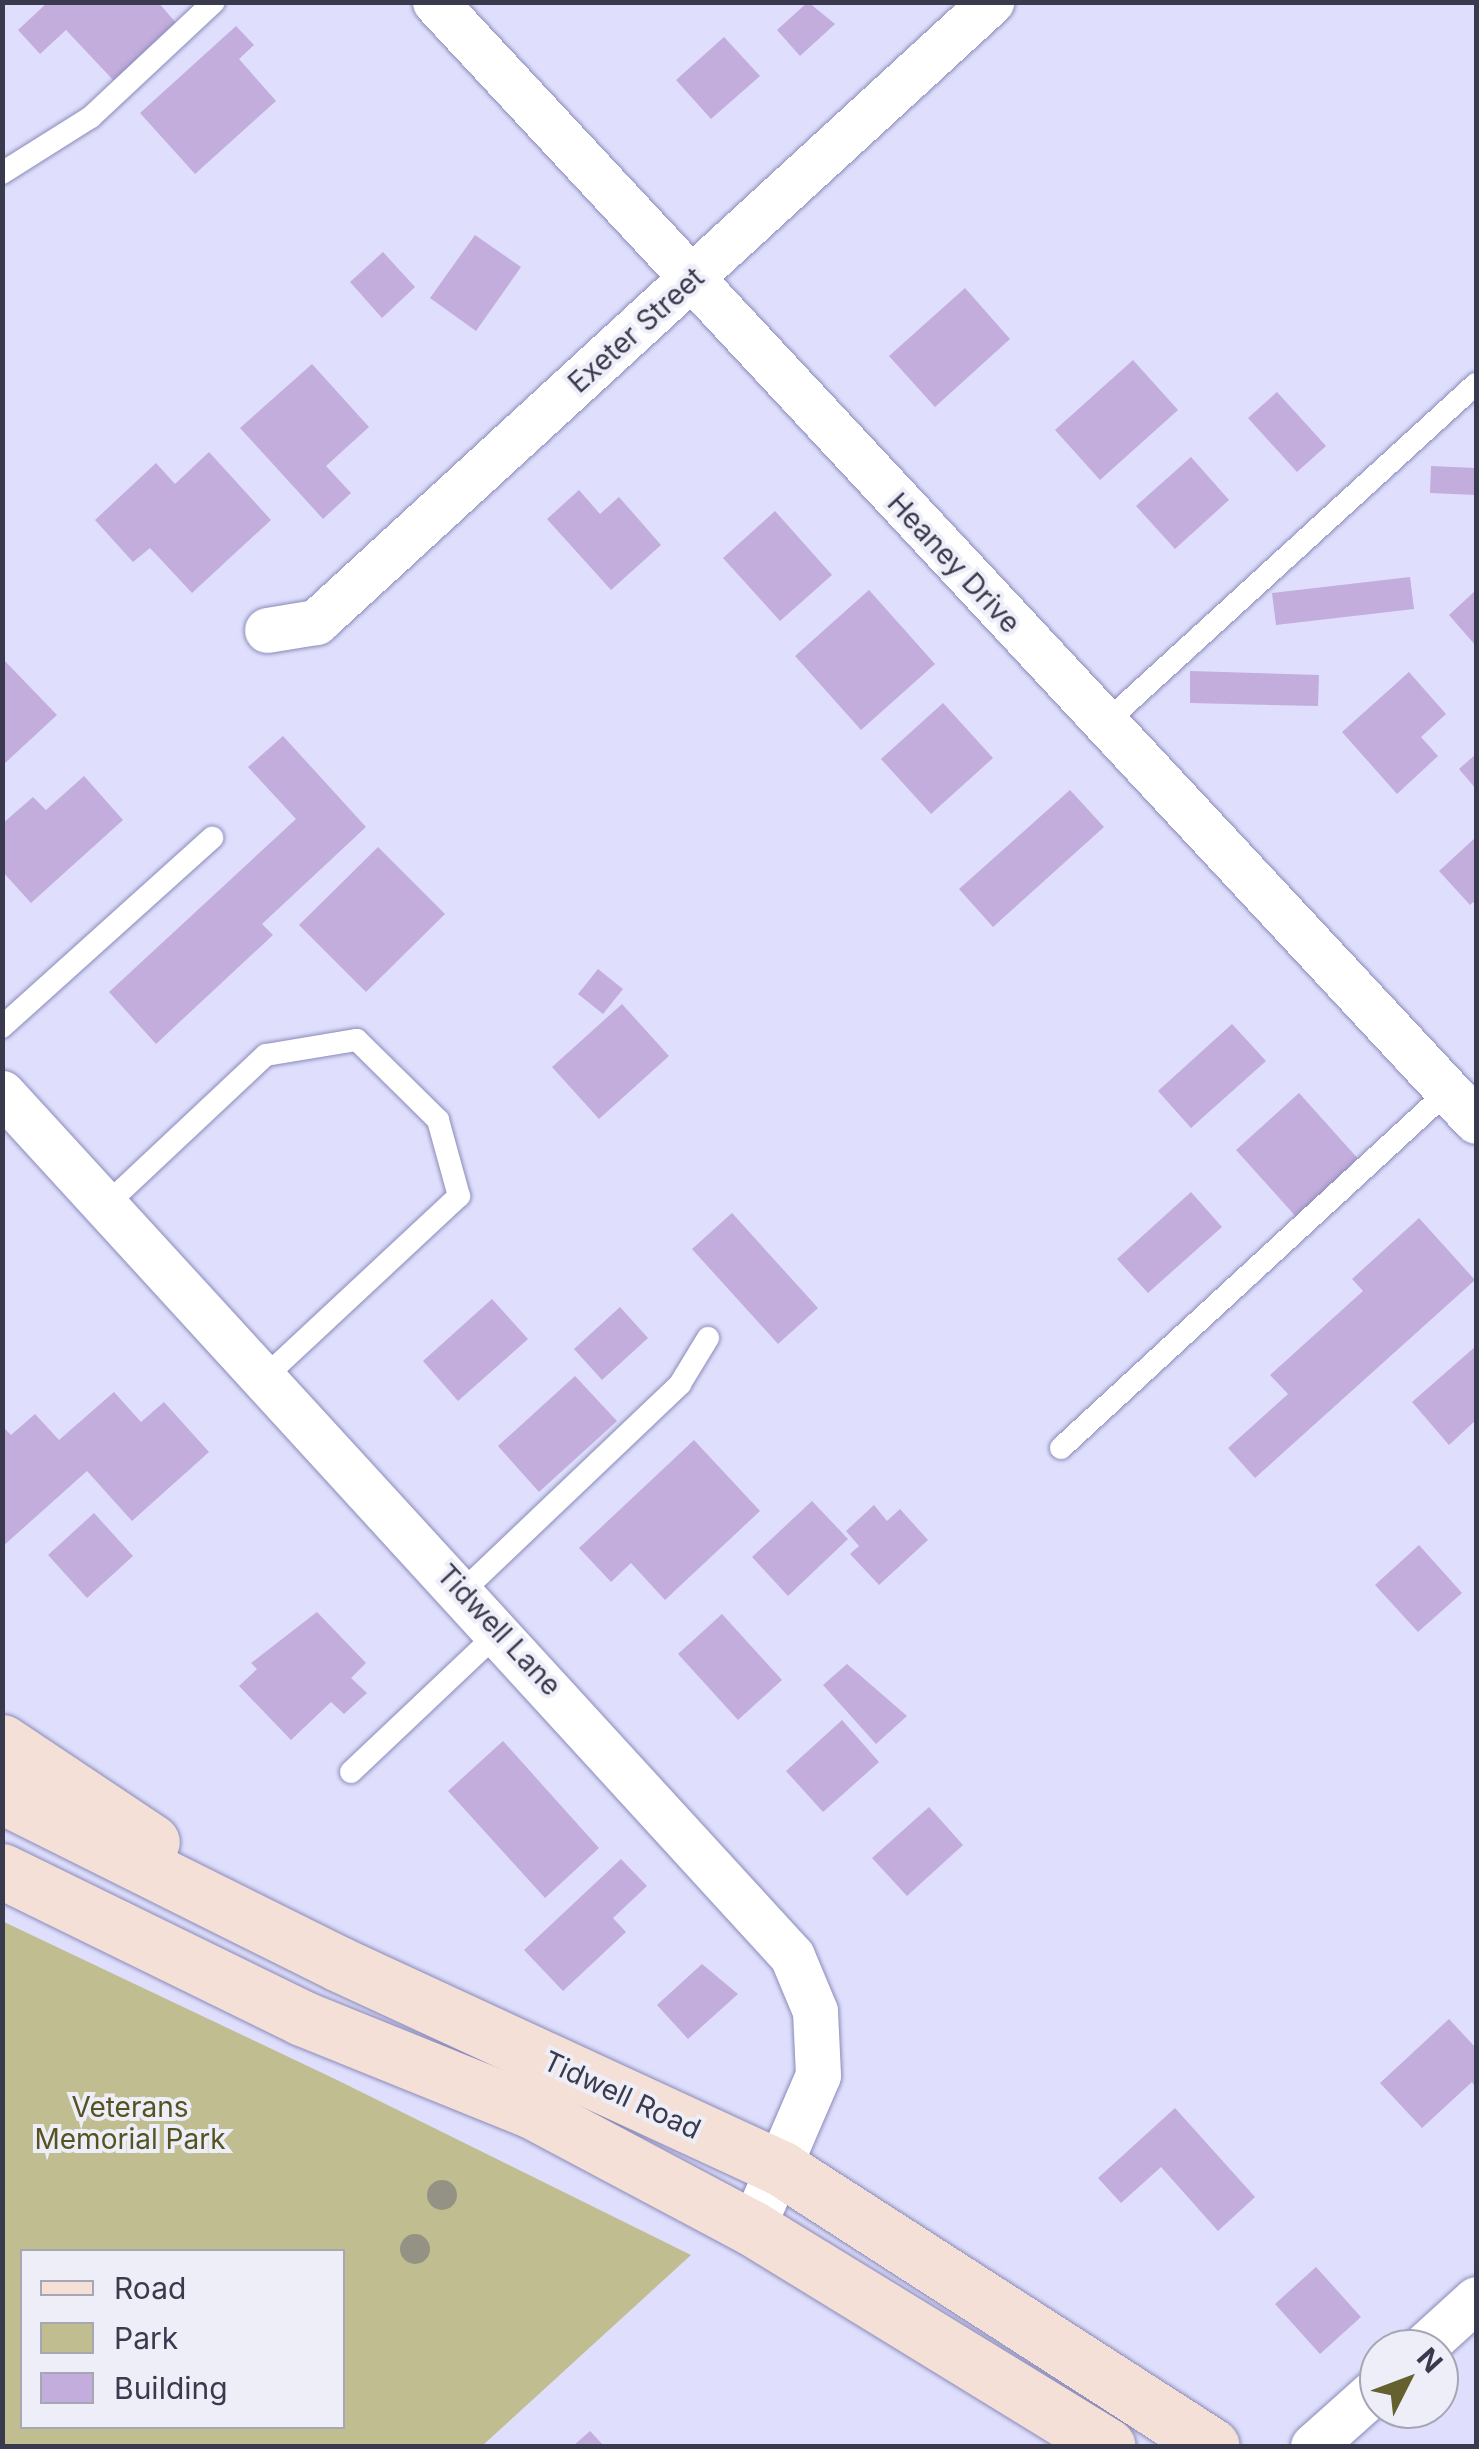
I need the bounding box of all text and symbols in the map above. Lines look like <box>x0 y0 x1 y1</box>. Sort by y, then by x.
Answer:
street label: Exeter Street <box>561 260 711 400</box>
street label: Heaney Drive <box>881 486 1027 640</box>
street label: Tidwell Lane <box>430 1558 568 1702</box>
street label: Tidwell Road <box>538 2044 706 2146</box>
park label: Veterans Memorial Park <box>34 2090 226 2156</box>
legend <box>20 2249 345 2429</box>
text: Road <box>114 2270 186 2306</box>
text: Park <box>114 2320 178 2356</box>
north arrow <box>1359 2329 1459 2429</box>
text: N <box>1410 2341 1450 2380</box>
text: Building <box>114 2370 228 2406</box>

